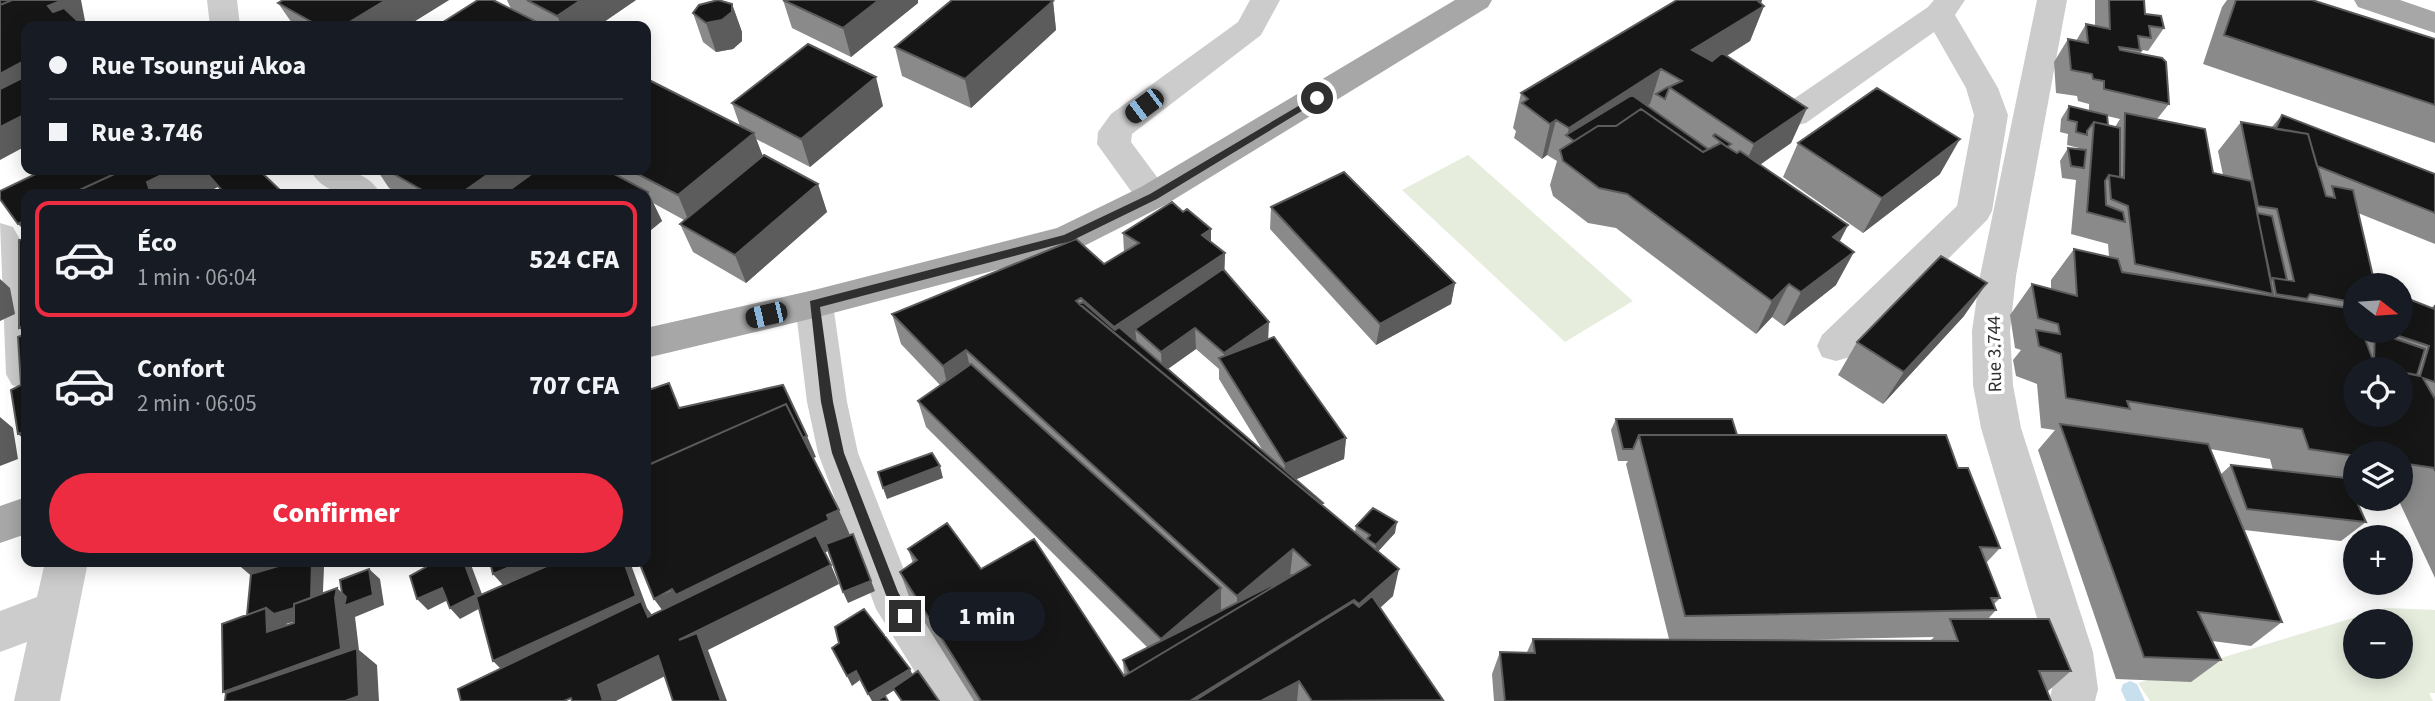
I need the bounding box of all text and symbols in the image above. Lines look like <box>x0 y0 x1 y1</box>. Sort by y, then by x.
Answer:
text: Rue Tsoungui Akoa <box>91 47 306 84</box>
route start <box>1301 82 1333 114</box>
car <box>1121 85 1168 127</box>
text: Rue 3.746 <box>91 114 203 151</box>
text: Éco <box>137 224 177 261</box>
icon: car <box>53 228 116 291</box>
text: 524 CFA <box>529 241 619 278</box>
text: 1 min · 06:04 <box>137 261 257 294</box>
north arrow <box>2343 273 2413 343</box>
map controls <box>2343 273 2413 679</box>
car <box>744 300 789 330</box>
street label: Rue 3.744 <box>1981 315 2009 393</box>
text: Confort <box>137 350 225 387</box>
icon: car <box>53 354 116 417</box>
button: locate <box>2343 357 2413 427</box>
text: 707 CFA <box>529 367 619 404</box>
text: 2 min · 06:05 <box>137 387 257 420</box>
button: layers <box>2343 441 2413 511</box>
button: Confirmer <box>49 473 623 553</box>
button: + <box>2343 525 2413 595</box>
callout: 1 min <box>930 592 1045 640</box>
route end <box>889 600 921 632</box>
text: 1 min <box>959 600 1015 633</box>
button: − <box>2343 609 2413 679</box>

